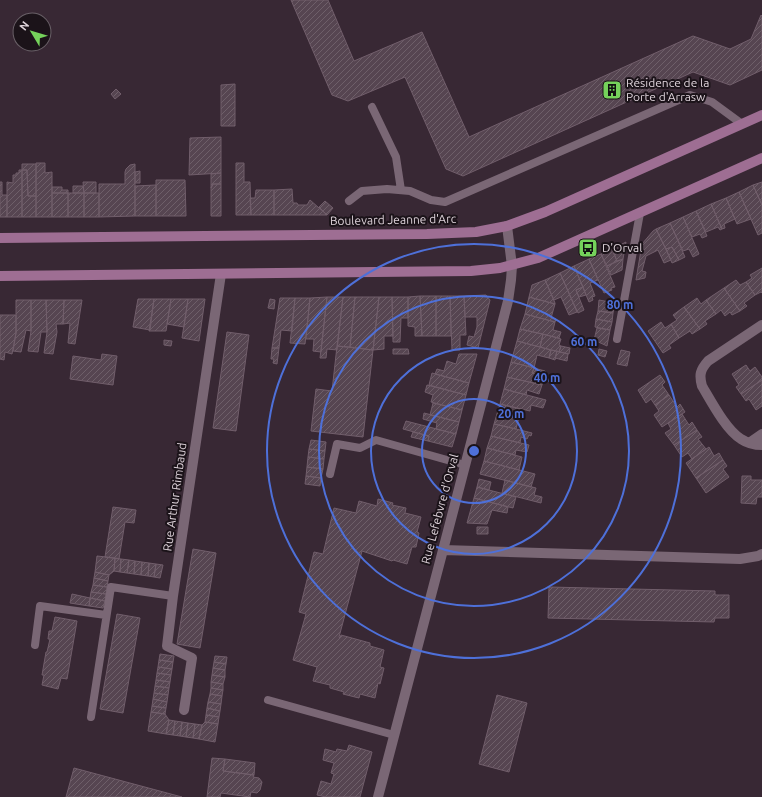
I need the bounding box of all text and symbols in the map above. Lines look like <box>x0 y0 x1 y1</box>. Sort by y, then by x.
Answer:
north arrow <box>12 12 52 52</box>
text: N <box>17 19 31 33</box>
place label: Résidence de la Porte d'Arrasw <box>626 76 709 103</box>
building icon: Résidence de la Porte d'Arrasw <box>601 79 623 101</box>
street label: Boulevard Jeanne d'Arc <box>330 212 457 227</box>
bus stop icon: D'Orval <box>577 237 599 259</box>
place label: D'Orval <box>602 241 642 254</box>
text: 80 m <box>607 298 633 311</box>
text: 60 m <box>571 335 597 348</box>
text: 40 m <box>534 371 560 384</box>
text: 20 m <box>498 407 524 420</box>
street label: Rue Arthur Rimbaud <box>160 442 189 552</box>
centre of rings <box>467 444 481 458</box>
street label: Rue Lefebvre d'Orval <box>419 452 460 565</box>

